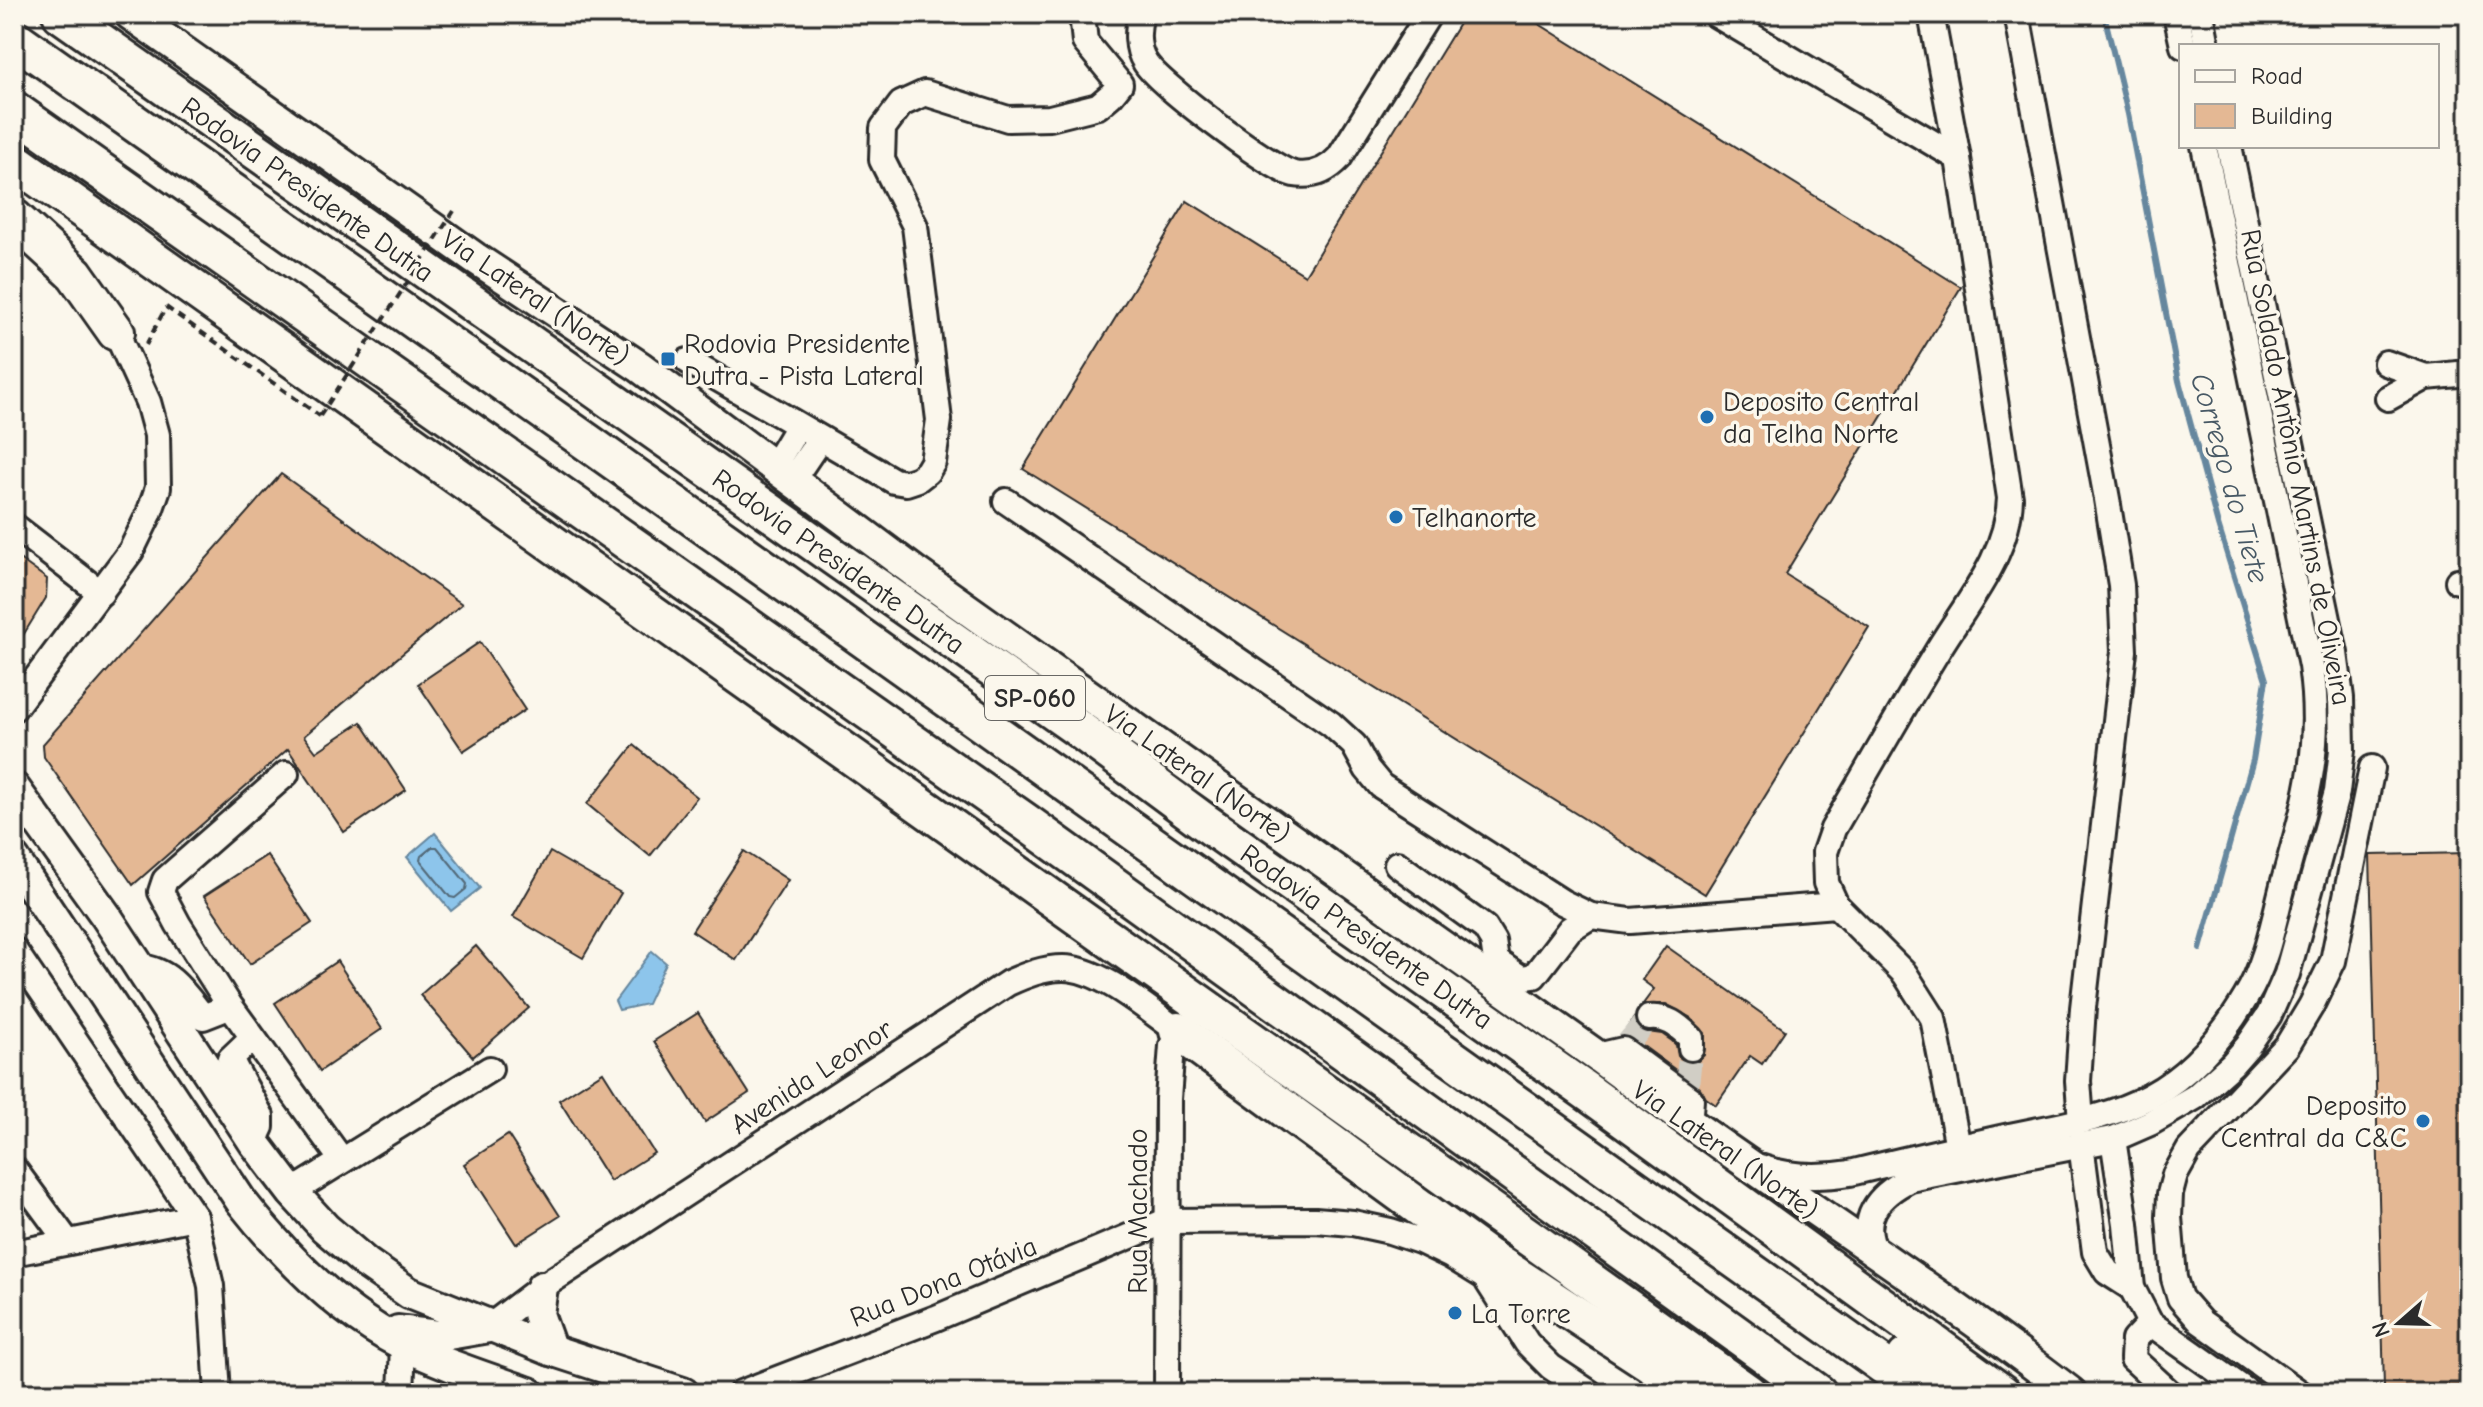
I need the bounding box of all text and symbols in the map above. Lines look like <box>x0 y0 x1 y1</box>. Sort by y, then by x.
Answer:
legend <box>2179 44 2439 148</box>
text: Road <box>2251 62 2303 90</box>
street label: Rodovia Presidente Dutra <box>175 91 440 289</box>
text: Building <box>2251 102 2333 130</box>
street label: Via Lateral (Norte) <box>435 223 636 373</box>
street label: Rua Soldado Antônio Martins de Oliveira <box>2234 226 2358 708</box>
place label: Rodovia Presidente Dutra - Pista Lateral <box>684 328 924 392</box>
marker: Rodovia Presidente Dutra - Pista Lateral <box>659 350 677 368</box>
water label: Corrego do Tiete <box>2183 369 2276 587</box>
place label: Deposito Central da Telha Norte <box>1723 386 1919 450</box>
marker: Deposito Central da Telha Norte <box>1698 408 1716 426</box>
street label: Rodovia Presidente Dutra <box>706 463 971 661</box>
place label: Telhanorte <box>1412 502 1537 534</box>
marker: Telhanorte <box>1387 508 1405 526</box>
road number: SP-060 <box>985 676 1085 720</box>
street label: Via Lateral (Norte) <box>1098 698 1297 850</box>
street label: Rodovia Presidente Dutra <box>1234 838 1499 1036</box>
street label: Avenida Leonor <box>725 1013 898 1141</box>
street label: Via Lateral (Norte) <box>1626 1074 1825 1226</box>
place label: Deposito Central da C&C <box>2221 1090 2407 1154</box>
marker: Deposito Central da C&C <box>2414 1112 2432 1130</box>
street label: Rua Machado <box>1122 1128 1154 1294</box>
street label: Rua Dona Otávia <box>845 1230 1041 1334</box>
north arrow <box>2359 1283 2439 1363</box>
place label: La Torre <box>1471 1298 1571 1330</box>
marker: La Torre <box>1446 1304 1464 1322</box>
text: N <box>2366 1318 2396 1341</box>

